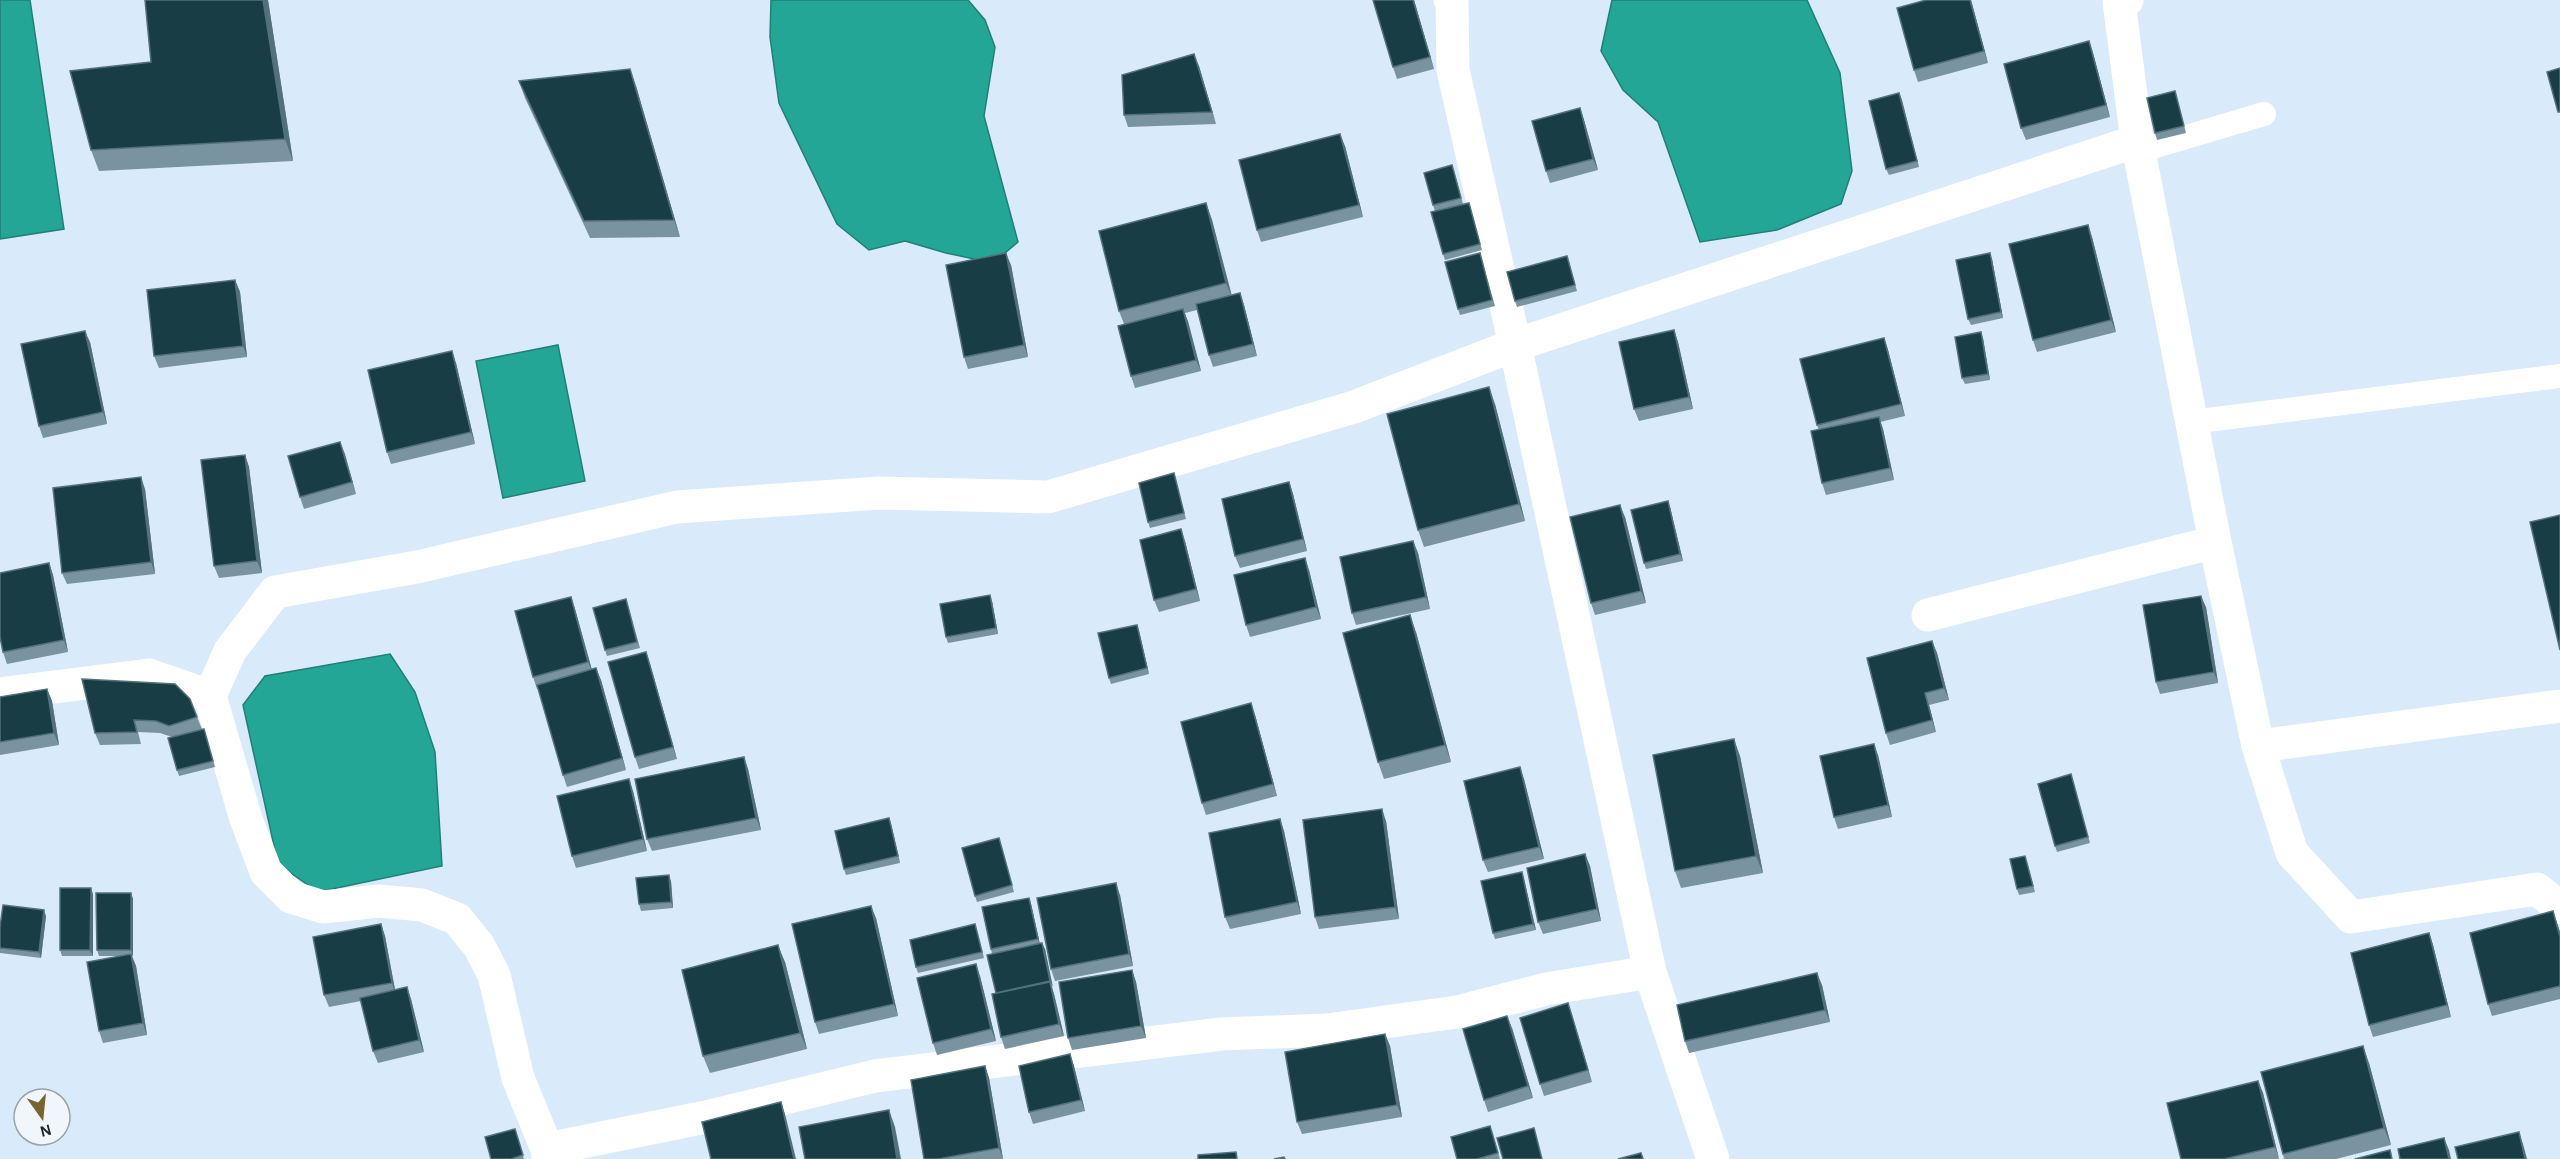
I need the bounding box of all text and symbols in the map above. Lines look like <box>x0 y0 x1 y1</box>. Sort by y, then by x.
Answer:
north arrow <box>12 1087 72 1147</box>
text: N <box>38 1121 53 1140</box>

